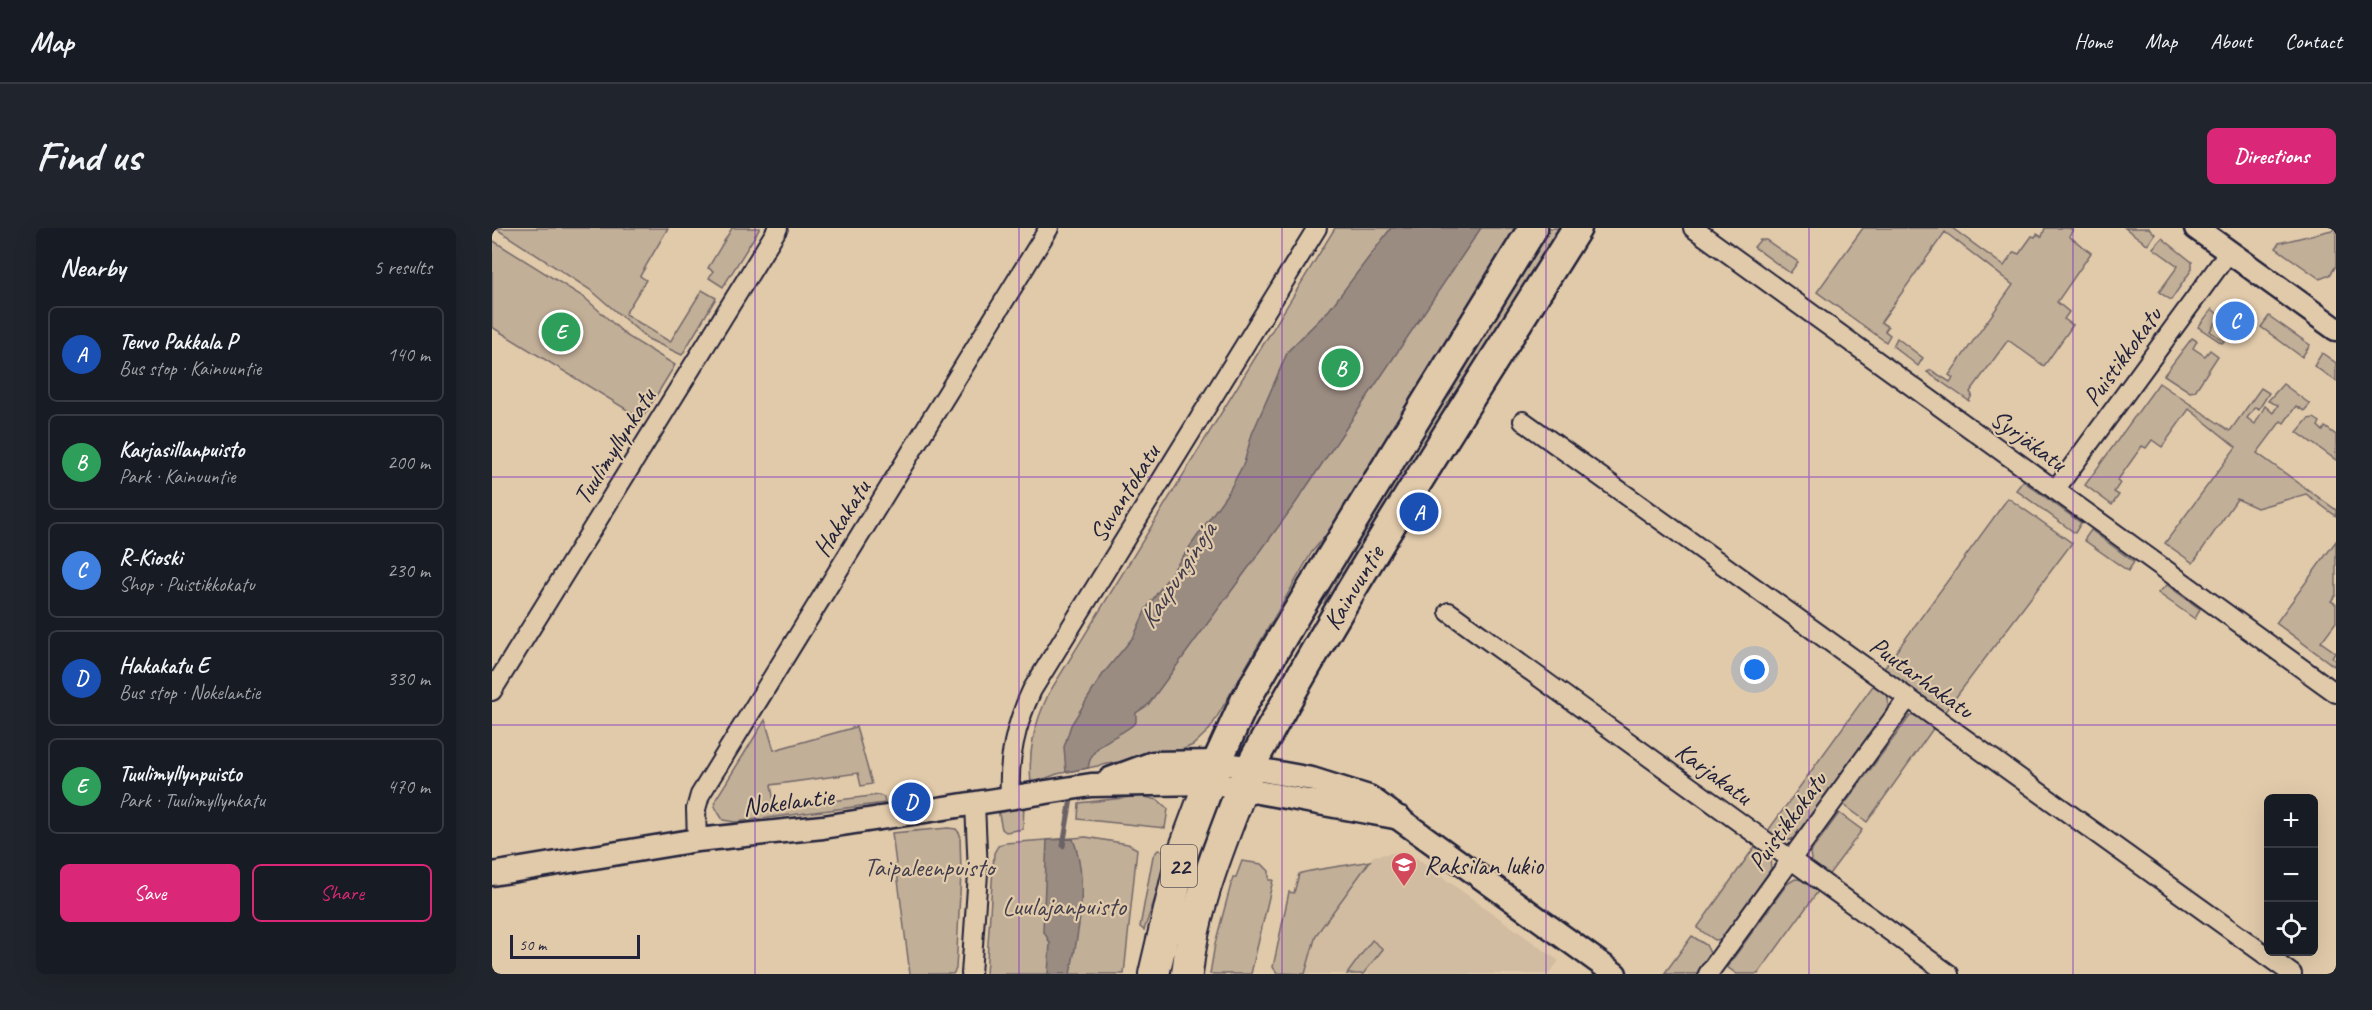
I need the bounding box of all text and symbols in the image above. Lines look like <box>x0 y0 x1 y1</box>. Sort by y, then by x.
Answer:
text: Map <box>30 24 73 59</box>
text: Home <box>2074 28 2112 54</box>
text: Map <box>2145 28 2177 54</box>
text: About <box>2210 28 2252 54</box>
text: Contact <box>2285 28 2342 54</box>
button: Directions <box>2207 128 2336 184</box>
text: Find us <box>36 130 141 183</box>
text: Nearby <box>60 251 125 284</box>
text: 5 results <box>373 255 432 280</box>
pin: C <box>2216 298 2254 344</box>
street label: Puistikkokatu <box>2075 299 2170 412</box>
pin: E <box>542 310 580 354</box>
text: Teuvo Pakkala P <box>119 328 237 356</box>
text: A <box>76 342 87 367</box>
text: 140 m <box>387 342 430 367</box>
pin: B <box>1322 346 1360 390</box>
text: Bus stop · Kainuuntie <box>119 356 261 381</box>
street label: Tuulimyllynkatu <box>566 380 664 511</box>
street label: Syrjäkatu <box>1984 402 2075 480</box>
text: Karjasillanpuisto <box>119 436 244 464</box>
street label: Suvantokatu <box>1081 436 1169 548</box>
text: B <box>76 450 87 475</box>
text: 200 m <box>387 450 430 475</box>
text: Park · Kainuuntie <box>119 464 235 489</box>
street label: Hakakatu <box>805 473 878 563</box>
pin: A <box>1400 490 1438 534</box>
water label: Kaupunginoja <box>1130 513 1225 634</box>
street label: Kainuuntie <box>1315 538 1392 636</box>
text: R-Kioski <box>119 544 182 572</box>
text: C <box>77 558 86 583</box>
text: 230 m <box>387 558 430 583</box>
text: Shop · Puistikkokatu <box>119 572 255 597</box>
street label: Puutarhakatu <box>1863 629 1981 727</box>
text: Hakakatu E <box>119 652 209 680</box>
your location <box>1740 655 1769 684</box>
text: D <box>76 666 87 691</box>
text: 330 m <box>387 666 430 691</box>
text: Bus stop · Nokelantie <box>119 680 260 705</box>
street label: Karjakatu <box>1669 735 1760 813</box>
text: Tuulimyllynpuisto <box>119 760 242 788</box>
street label: Puistikkokatu <box>1740 764 1835 877</box>
text: E <box>76 774 87 799</box>
text: 470 m <box>387 774 430 799</box>
street label: Nokelantie <box>741 779 837 823</box>
pin: D <box>892 780 930 824</box>
text: Park · Tuulimyllynkatu <box>119 788 265 813</box>
map controls <box>2264 794 2318 956</box>
button: + <box>2264 794 2318 848</box>
road number: 22 <box>1161 845 1197 887</box>
button: − <box>2264 848 2318 902</box>
place label: Raksilan lukio <box>1424 849 1545 882</box>
school or university icon: Raksilan lukio <box>1389 850 1419 888</box>
park label: Taipaleenpuisto <box>864 851 997 884</box>
button: Save <box>60 864 240 922</box>
button: Share <box>252 864 432 922</box>
park label: Luulajanpuisto <box>1002 890 1128 923</box>
button: locate <box>2264 902 2318 956</box>
scale bar <box>510 932 640 960</box>
text: 50 m <box>519 935 546 955</box>

